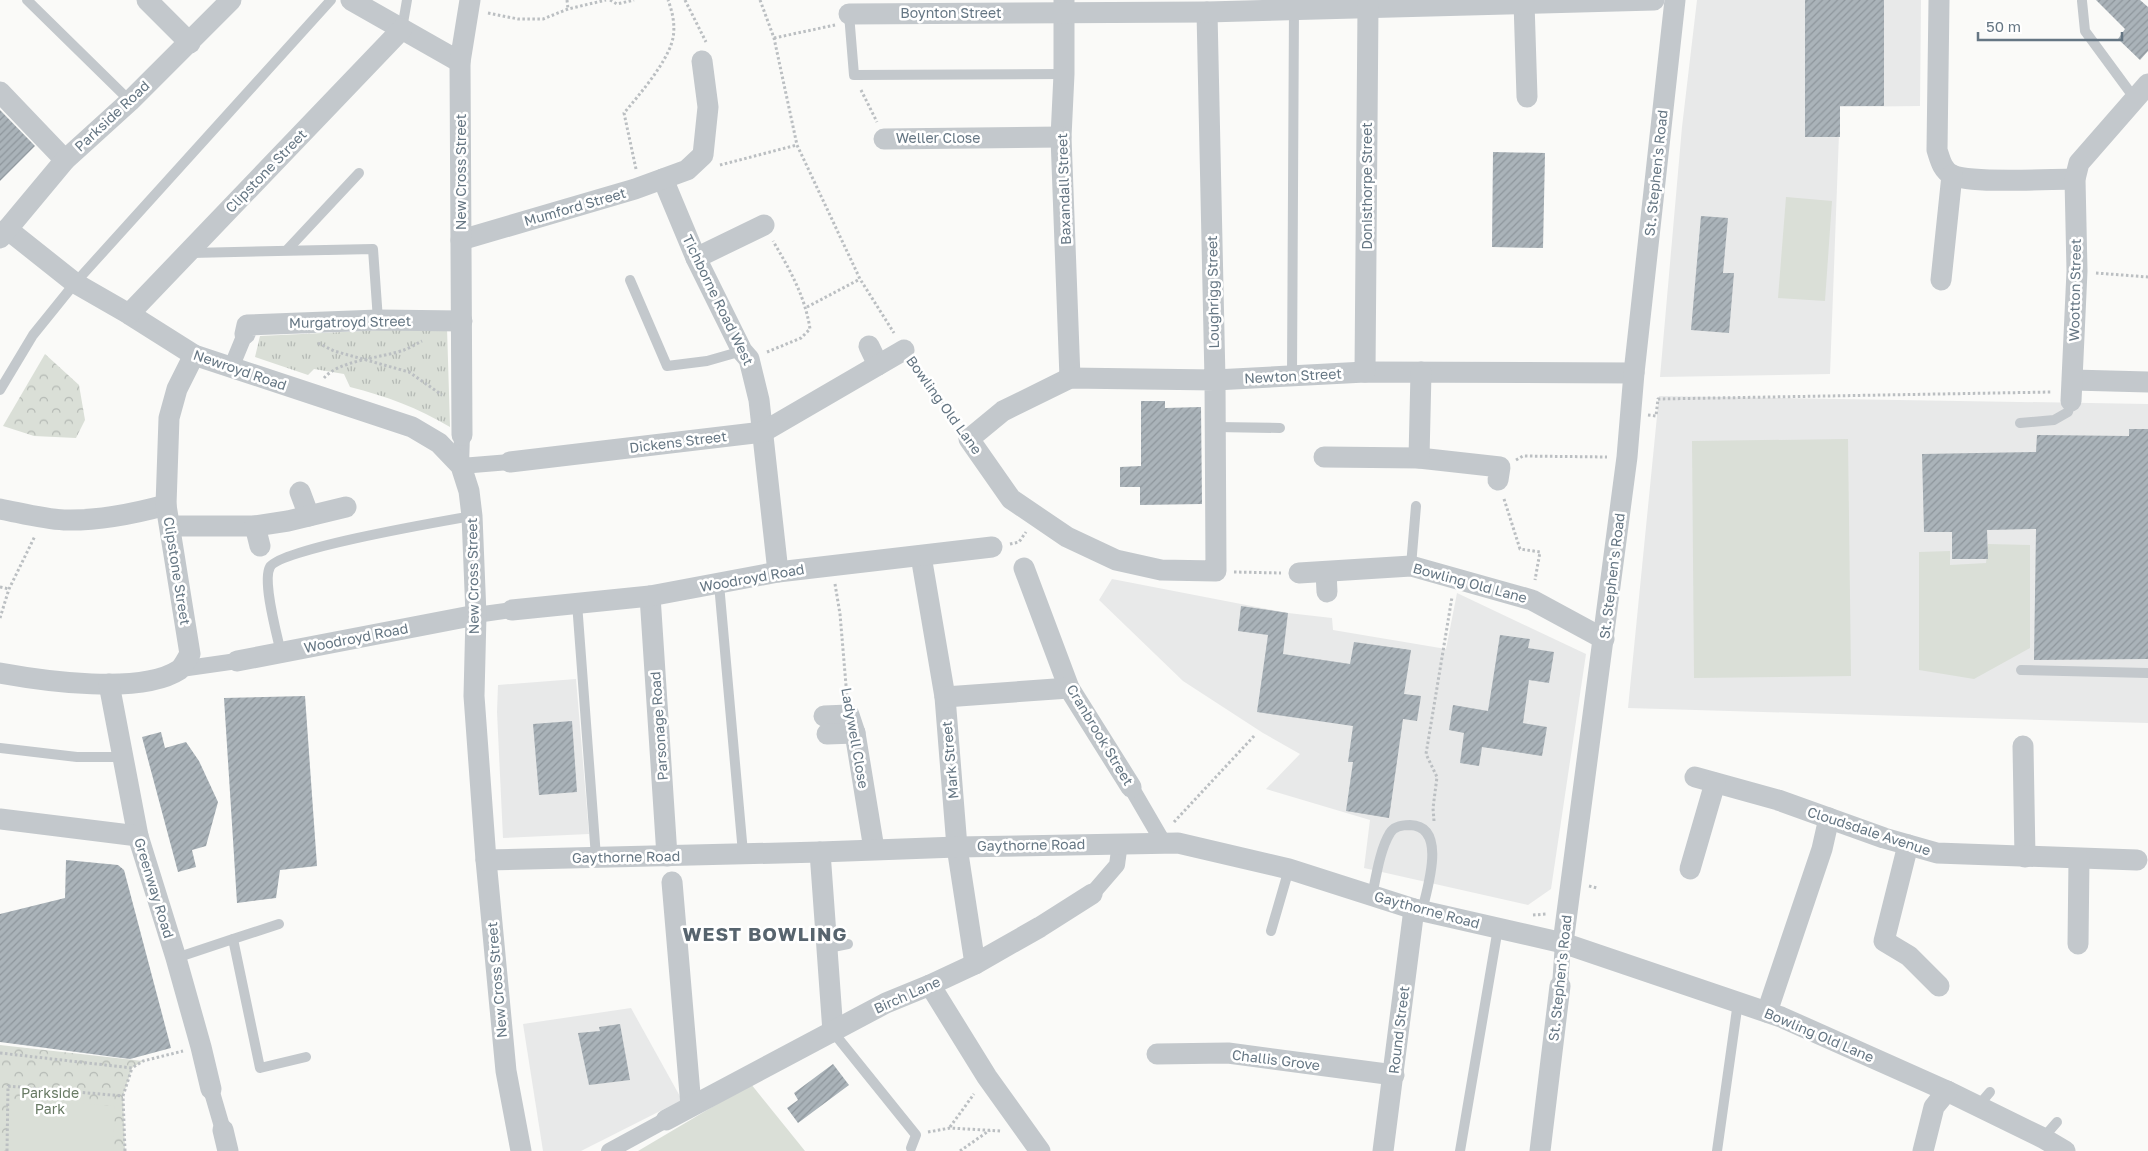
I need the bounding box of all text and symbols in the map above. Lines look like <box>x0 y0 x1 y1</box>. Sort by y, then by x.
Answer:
street label: Boynton Street <box>900 4 1002 21</box>
scale bar <box>1978 10 2122 42</box>
text: 50 m <box>1986 17 2021 35</box>
street label: Parkside Road <box>71 77 153 155</box>
street label: St. Stephen's Road <box>1640 109 1671 237</box>
street label: New Cross Street <box>452 114 469 230</box>
street label: Donisthorpe Street <box>1358 122 1375 250</box>
street label: Clipstone Street <box>222 125 310 216</box>
street label: Weller Close <box>896 129 980 146</box>
street label: Baxandall Street <box>1053 133 1074 245</box>
street label: Mumford Street <box>522 184 628 229</box>
street label: Tichborne Road West <box>679 232 757 368</box>
street label: Loughrigg Street <box>1203 235 1222 349</box>
street label: Wootton Street <box>2065 238 2084 341</box>
street label: Murgatroyd Street <box>289 312 411 331</box>
street label: Newroyd Road <box>191 346 289 393</box>
street label: Bowling Old Lane <box>903 352 986 457</box>
street label: Newton Street <box>1244 364 1342 387</box>
street label: Dickens Street <box>628 427 728 456</box>
street label: St. Stephen's Road <box>1595 512 1628 640</box>
street label: Clipstone Street <box>161 516 194 626</box>
street label: New Cross Street <box>463 518 482 634</box>
street label: Bowling Old Lane <box>1411 559 1529 606</box>
street label: Woodroyd Road <box>698 560 805 595</box>
street label: Woodroyd Road <box>302 619 409 656</box>
street label: Parsonage Road <box>646 671 671 781</box>
street label: Cranbrook Street <box>1064 681 1137 788</box>
street label: Ladywell Close <box>838 686 873 790</box>
street label: Mark Street <box>938 720 961 800</box>
street label: Cloudsdale Avenue <box>1805 803 1933 858</box>
street label: Gaythorne Road <box>977 835 1085 854</box>
street label: Greenway Road <box>131 836 178 940</box>
street label: Gaythorne Road <box>572 847 680 866</box>
street label: Gaythorne Road <box>1373 887 1482 932</box>
street label: St. Stephen's Road <box>1544 914 1575 1042</box>
street label: New Cross Street <box>483 921 510 1039</box>
district label: WEST BOWLING <box>683 922 847 945</box>
street label: Birch Lane <box>871 972 943 1017</box>
street label: Round Street <box>1385 985 1412 1075</box>
street label: Bowling Old Lane <box>1762 1004 1877 1065</box>
street label: Challis Grove <box>1231 1046 1321 1073</box>
park label: Parkside Park <box>21 1084 79 1117</box>

